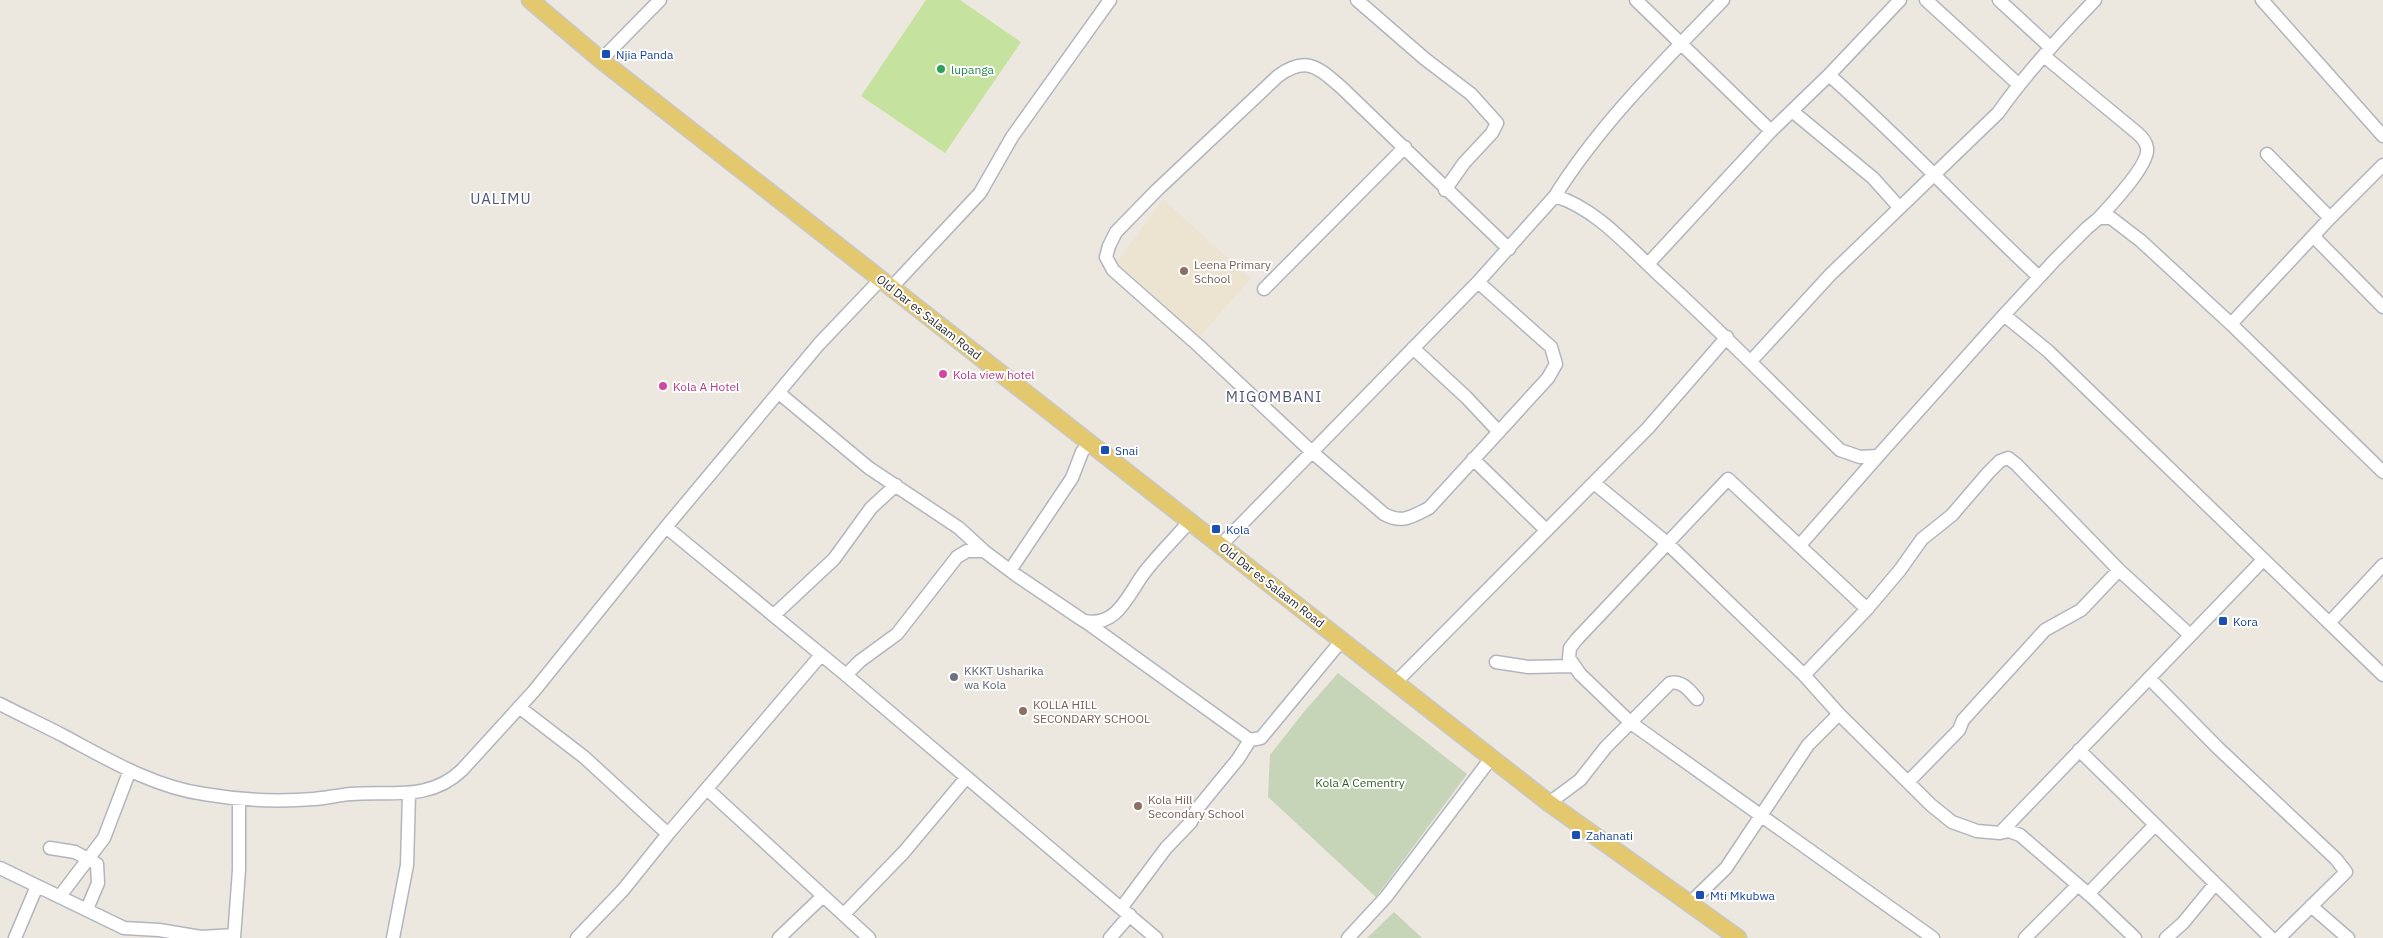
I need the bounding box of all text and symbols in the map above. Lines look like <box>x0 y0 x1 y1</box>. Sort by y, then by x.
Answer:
place label: Njia Panda <box>616 47 674 62</box>
marker: Njia Panda <box>600 48 612 60</box>
place label: lupanga <box>951 62 995 77</box>
marker: lupanga <box>935 63 947 75</box>
district label: UALIMU <box>470 189 532 208</box>
place label: Leena Primary School <box>1194 257 1271 286</box>
marker: Leena Primary School <box>1178 265 1190 277</box>
street label: Old Dar es Salaam Road <box>874 271 984 363</box>
place label: Kola view hotel <box>953 367 1035 382</box>
marker: Kola view hotel <box>937 368 949 380</box>
place label: Kola A Hotel <box>673 379 739 394</box>
marker: Kola A Hotel <box>657 380 669 392</box>
district label: MIGOMBANI <box>1226 387 1322 406</box>
place label: Snai <box>1115 443 1138 458</box>
marker: Snai <box>1099 444 1111 456</box>
place label: Kola <box>1226 522 1250 537</box>
marker: Kola <box>1210 523 1222 535</box>
street label: Old Dar es Salaam Road <box>1217 539 1327 631</box>
place label: Kora <box>2233 614 2258 629</box>
marker: Kora <box>2217 615 2229 627</box>
place label: KKKT Usharika wa Kola <box>964 663 1044 692</box>
marker: KKKT Usharika wa Kola <box>948 671 960 683</box>
place label: KOLLA HILL SECONDARY SCHOOL <box>1033 697 1150 726</box>
marker: KOLLA HILL SECONDARY SCHOOL <box>1017 705 1029 717</box>
park label: Kola A Cementry <box>1315 775 1405 790</box>
place label: Kola Hill Secondary School <box>1148 792 1244 821</box>
marker: Kola Hill Secondary School <box>1132 800 1144 812</box>
place label: Zahanati <box>1586 828 1633 843</box>
marker: Zahanati <box>1570 829 1582 841</box>
place label: Mti Mkubwa <box>1710 888 1776 903</box>
marker: Mti Mkubwa <box>1694 889 1706 901</box>

